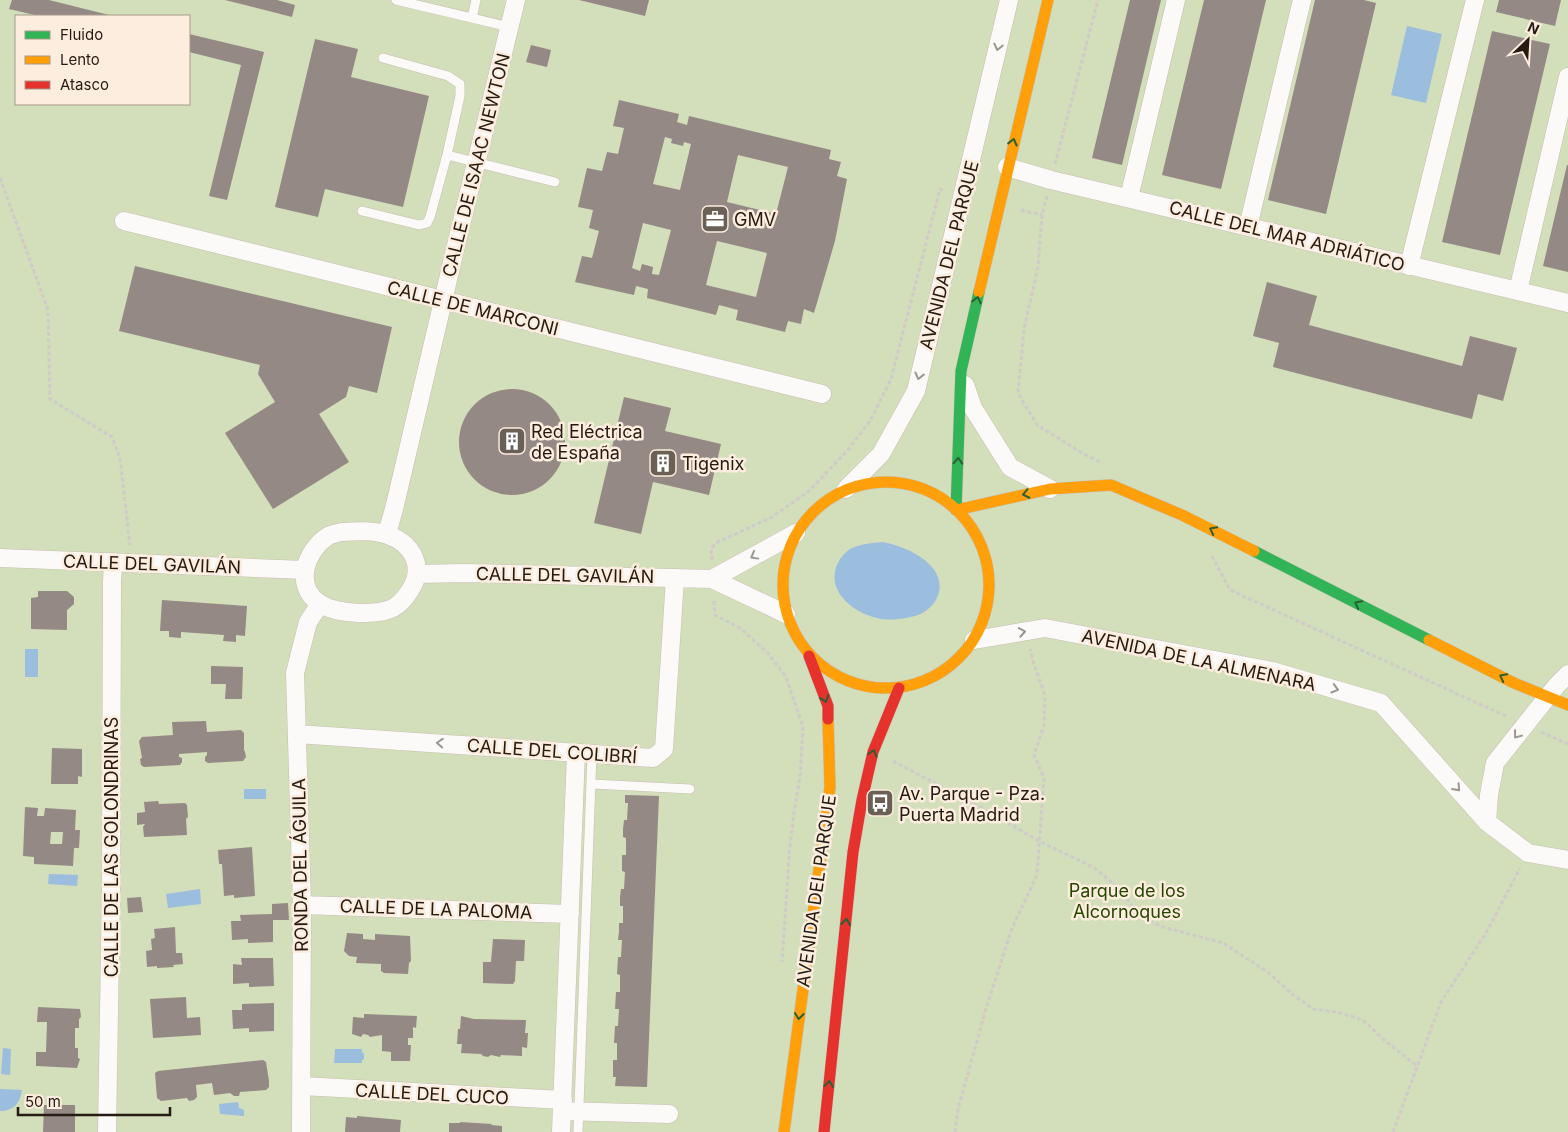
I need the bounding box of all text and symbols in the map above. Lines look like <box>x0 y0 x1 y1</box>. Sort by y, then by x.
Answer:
legend <box>15 15 190 105</box>
north arrow <box>1503 15 1553 65</box>
text: N <box>1525 18 1542 38</box>
text: Fluido <box>60 25 103 44</box>
one-way arrow <box>993 43 1004 52</box>
text: Lento <box>60 50 100 69</box>
street label: CALLE DE ISAAC NEWTON <box>438 51 514 279</box>
text: Atasco <box>60 75 109 94</box>
one-way arrow <box>1008 138 1018 146</box>
street label: AVENIDA DEL PARQUE <box>915 158 983 352</box>
street label: CALLE DEL MAR ADRIÁTICO <box>1167 196 1407 275</box>
office icon: GMV <box>700 204 730 234</box>
place label: GMV <box>734 209 776 230</box>
street label: CALLE DE MARCONI <box>385 277 561 339</box>
one-way arrow <box>971 296 982 305</box>
one-way arrow <box>914 371 925 380</box>
place label: Red Eléctrica de España <box>531 421 643 463</box>
building icon: Red Eléctrica de España <box>497 426 527 456</box>
building icon: Tigenix <box>648 448 678 478</box>
place label: Tigenix <box>682 453 745 474</box>
one-way arrow <box>953 457 964 465</box>
one-way arrow <box>1021 489 1030 499</box>
one-way arrow <box>1209 526 1218 536</box>
street label: CALLE DEL GAVILÁN <box>63 549 241 578</box>
one-way arrow <box>750 550 759 560</box>
street label: CALLE DEL GAVILÁN <box>476 562 654 587</box>
one-way arrow <box>1354 600 1363 610</box>
street label: AVENIDA DE LA ALMENARA <box>1080 625 1318 695</box>
one-way arrow <box>1017 627 1026 637</box>
one-way arrow <box>1499 673 1508 683</box>
one-way arrow <box>1330 684 1338 694</box>
one-way arrow <box>819 694 829 703</box>
street label: CALLE DE LAS GOLONDRINAS <box>101 717 122 977</box>
one-way arrow <box>1513 729 1522 738</box>
street label: CALLE DEL COLIBRÍ <box>466 734 638 767</box>
one-way arrow <box>436 738 444 749</box>
one-way arrow <box>868 749 878 758</box>
street label: RONDA DEL ÁGUILA <box>287 778 312 952</box>
one-way arrow <box>1451 782 1460 791</box>
place label: Av. Parque - Pza. Puerta Madrid <box>899 783 1045 825</box>
bus stop icon: Av. Parque - Pza. Puerta Madrid <box>865 788 895 818</box>
street label: AVENIDA DEL PARQUE <box>792 794 840 988</box>
park label: Parque de los Alcornoques <box>1069 880 1185 922</box>
street label: CALLE DE LA PALOMA <box>339 895 533 923</box>
one-way arrow <box>840 918 851 926</box>
one-way arrow <box>795 1012 805 1021</box>
street label: CALLE DEL CUCO <box>355 1079 509 1109</box>
one-way arrow <box>823 1079 834 1087</box>
scale bar <box>18 1084 170 1116</box>
text: 50 m <box>25 1092 61 1111</box>

